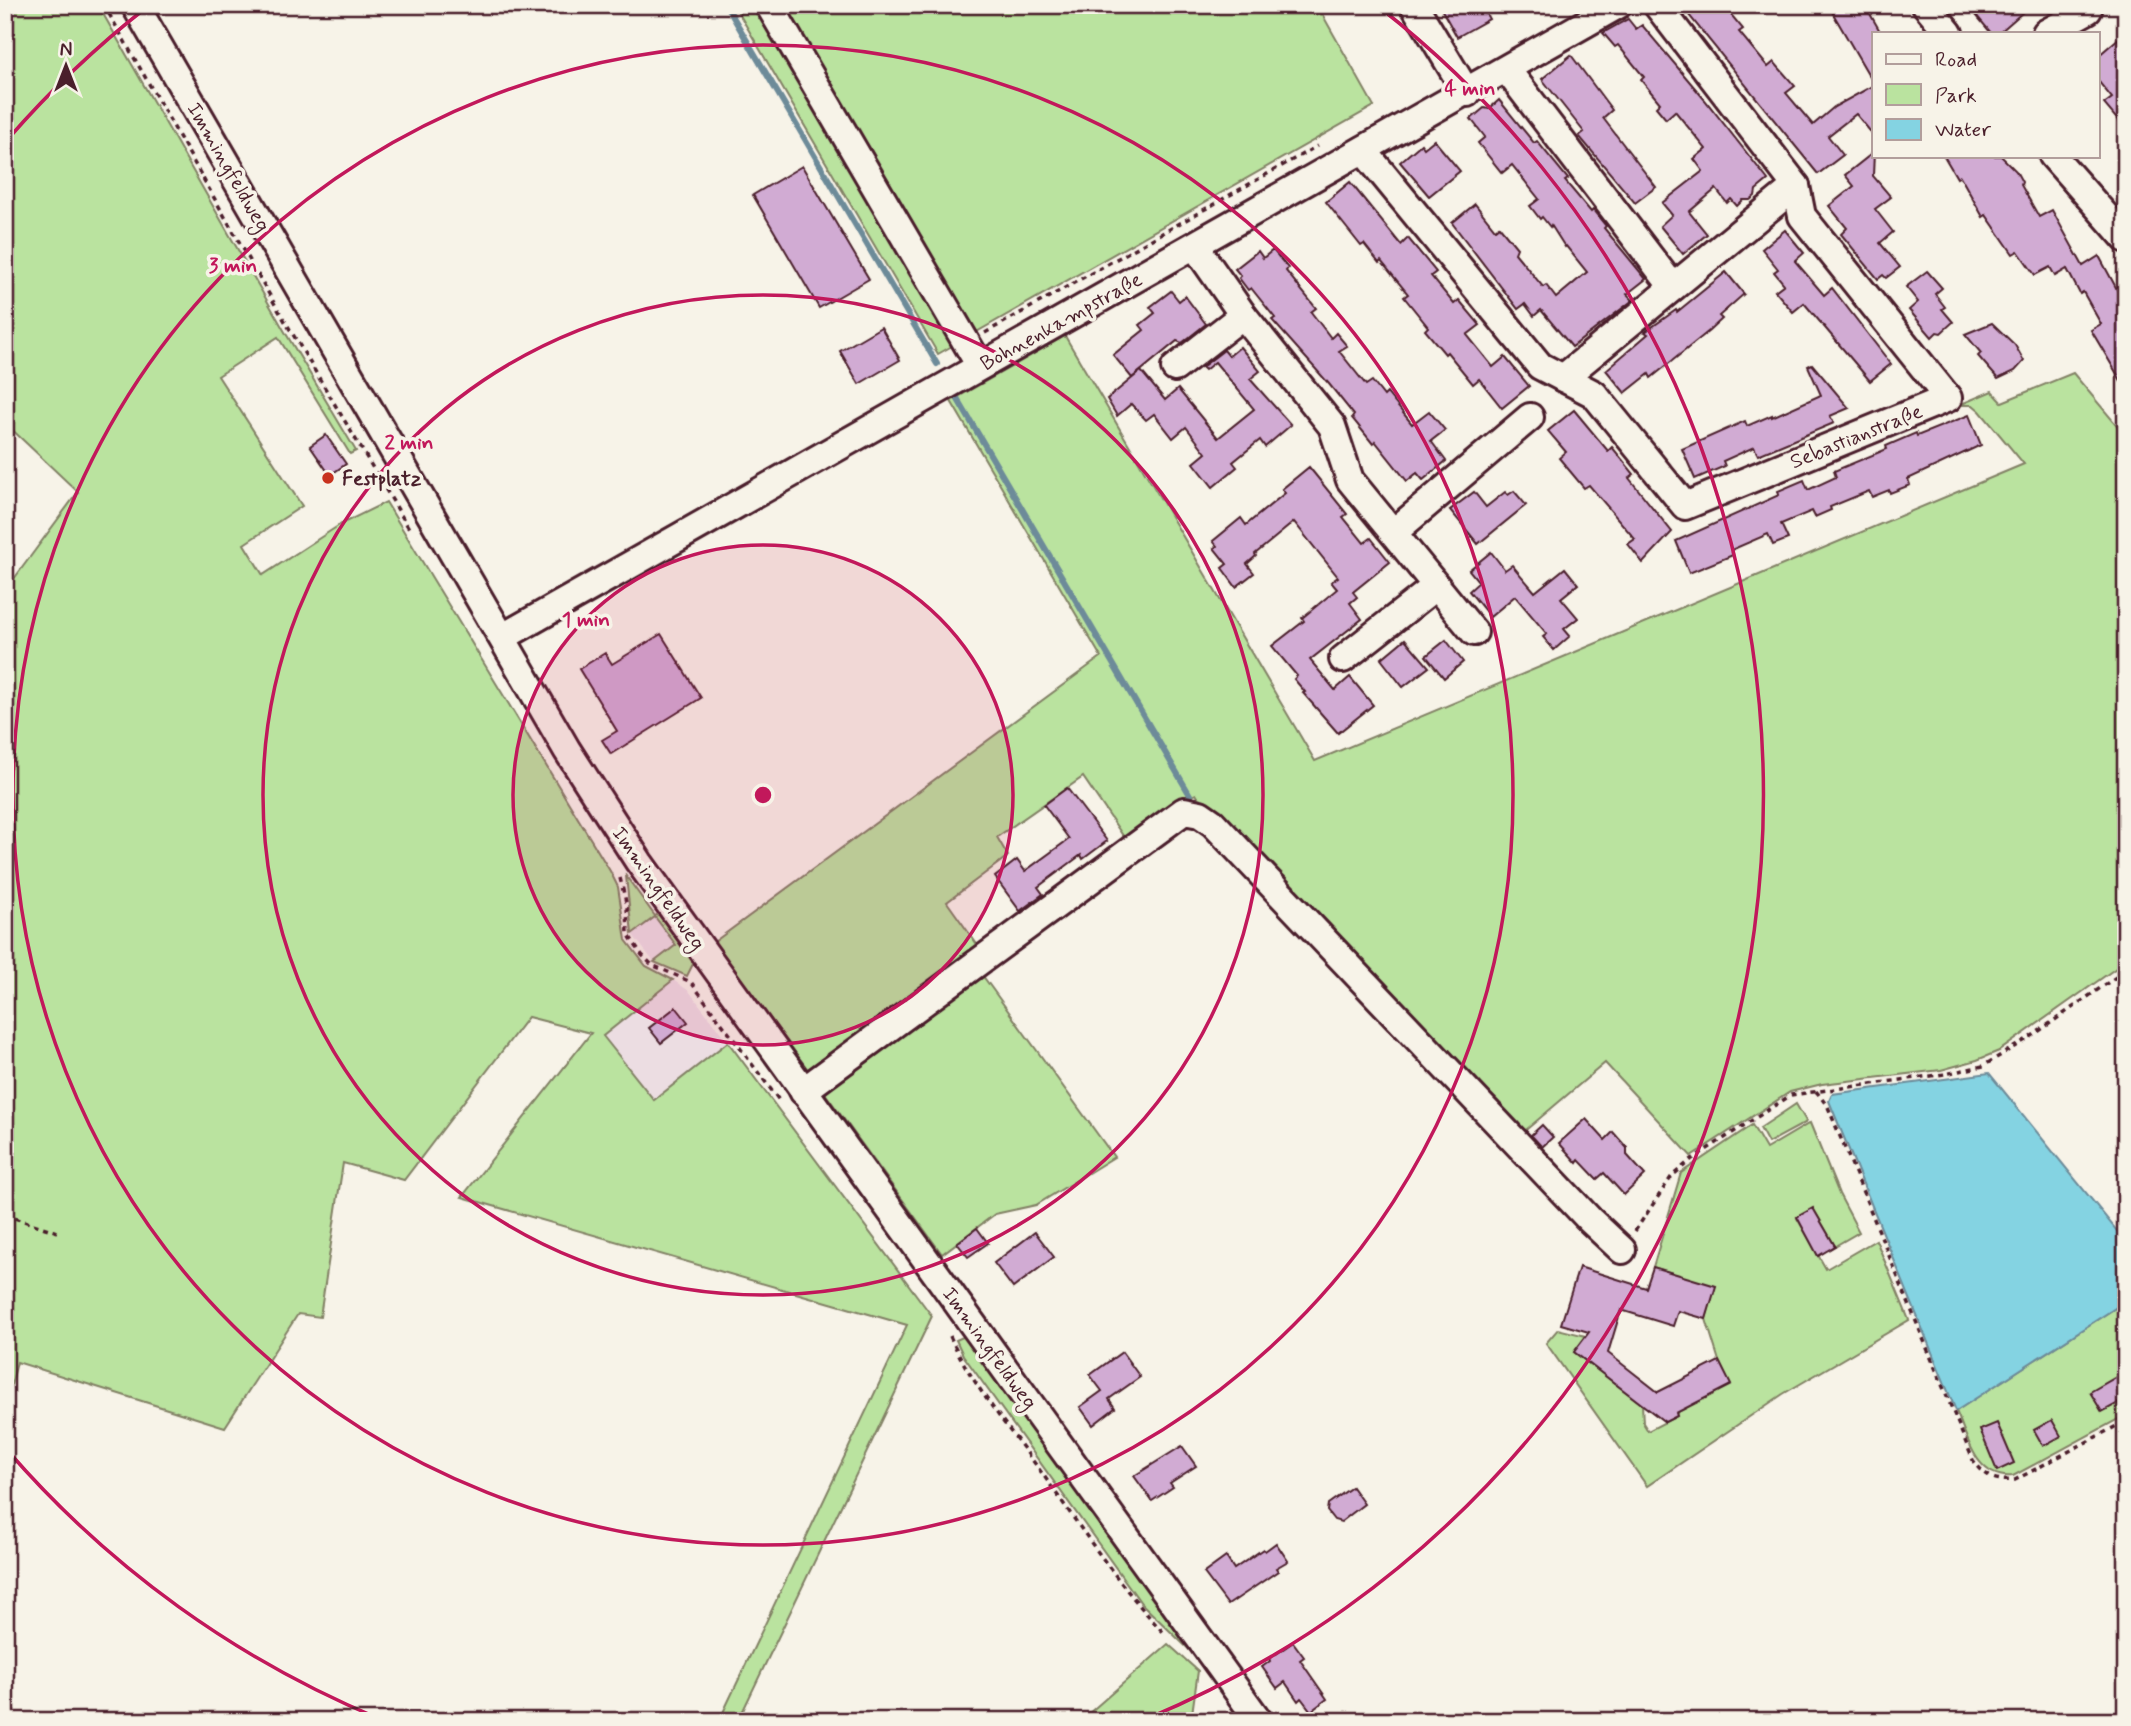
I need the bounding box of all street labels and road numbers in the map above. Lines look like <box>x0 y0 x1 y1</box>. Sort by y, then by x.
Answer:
street label: Immingfeldweg <box>179 98 277 238</box>
street label: Bohnenkampstraße <box>976 266 1147 378</box>
street label: Sebastianstraße <box>1786 398 1927 476</box>
street label: Immingfeldweg <box>604 821 711 957</box>
street label: Immingfeldweg <box>934 1282 1043 1416</box>

